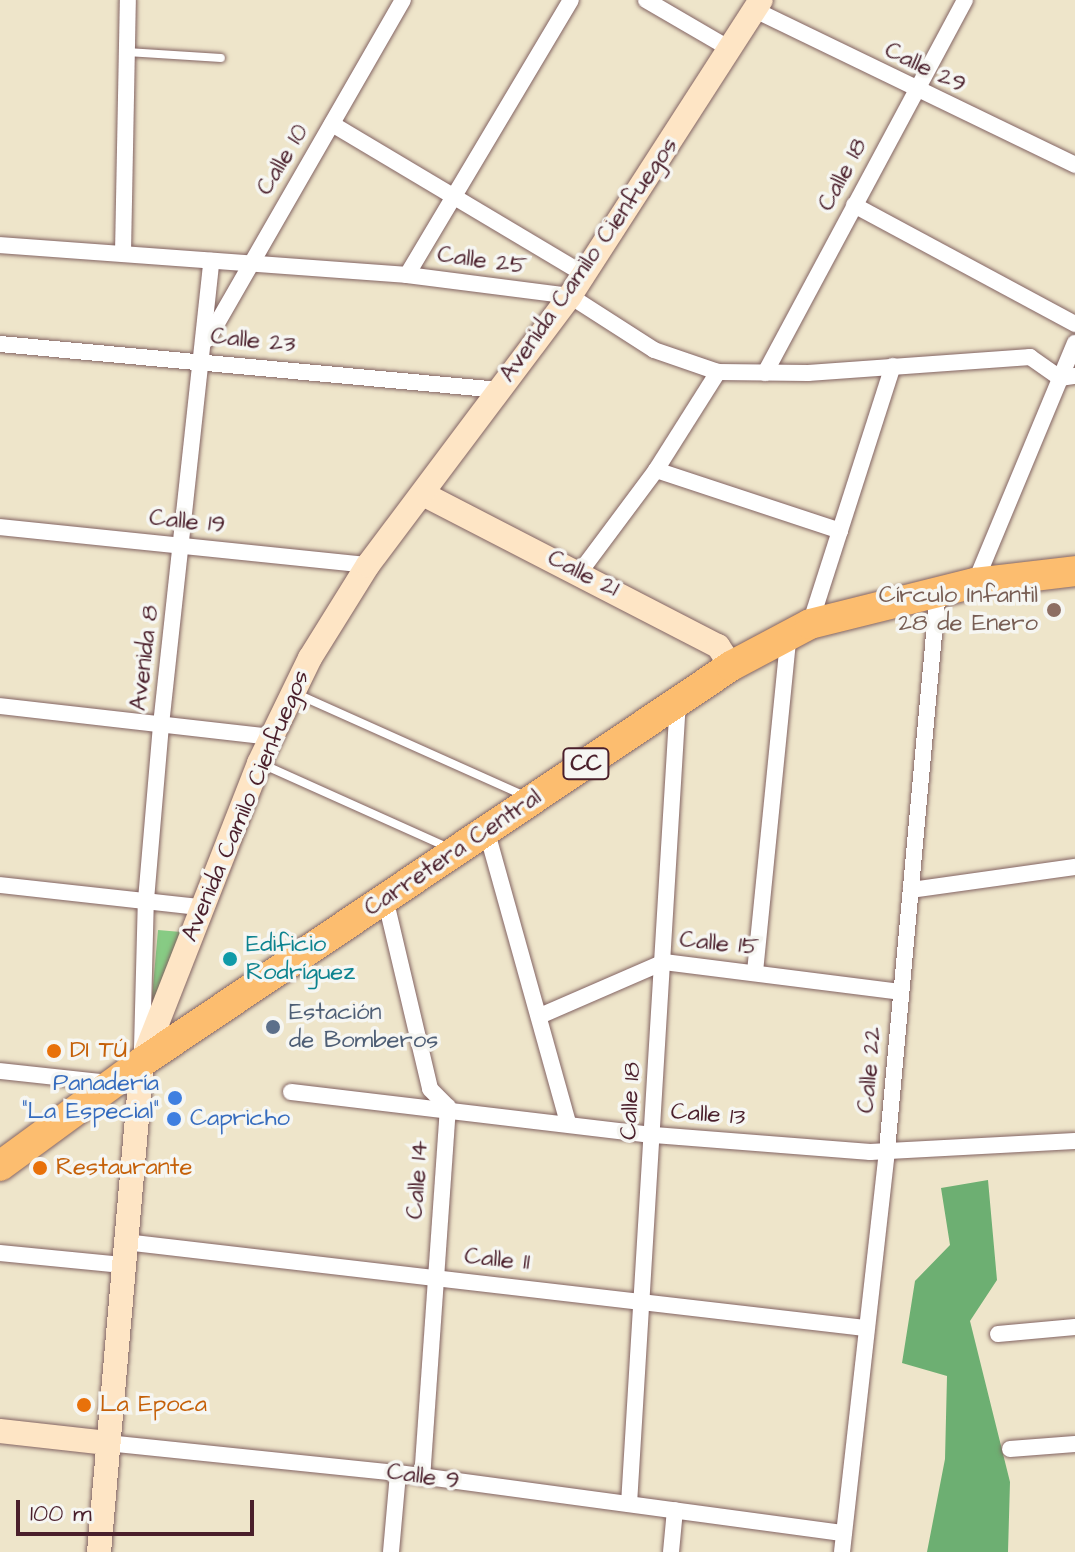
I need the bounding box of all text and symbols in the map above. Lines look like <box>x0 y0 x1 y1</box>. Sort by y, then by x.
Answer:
street label: Calle 29 <box>880 36 970 100</box>
street label: Calle 10 <box>251 119 315 201</box>
street label: Avenida Camilo Cienfuegos <box>493 132 685 388</box>
street label: Calle 18 <box>812 134 874 216</box>
street label: Calle 25 <box>435 240 529 282</box>
street label: Calle 23 <box>209 322 297 360</box>
street label: Calle 19 <box>148 504 226 540</box>
street label: Calle 21 <box>543 544 623 604</box>
place label: Círculo Infantil 28 de Enero <box>879 582 1038 638</box>
marker: Círculo Infantil 28 de Enero <box>1045 601 1063 619</box>
street label: Avenida 8 <box>124 604 166 712</box>
street label: Avenida Camilo Cienfuegos <box>176 666 316 946</box>
road number: CC <box>562 746 610 782</box>
street label: Carretera Central <box>359 783 547 923</box>
street label: Calle 15 <box>678 926 760 962</box>
place label: Edificio Rodríguez <box>246 931 355 987</box>
marker: Edificio Rodríguez <box>221 950 239 968</box>
place label: Estación de Bomberos <box>289 999 438 1055</box>
marker: Estación de Bomberos <box>264 1018 282 1036</box>
street label: Calle 22 <box>852 1026 888 1114</box>
place label: DI TÚ <box>70 1037 127 1065</box>
marker: DI TÚ <box>45 1042 63 1060</box>
street label: Calle 18 <box>615 1061 647 1141</box>
place label: Panadería "La Especial" <box>22 1070 159 1126</box>
marker: Panadería "La Especial" <box>166 1089 184 1107</box>
street label: Calle 13 <box>670 1097 746 1133</box>
place label: Capricho <box>190 1105 290 1133</box>
marker: Capricho <box>165 1110 183 1128</box>
street label: Calle 14 <box>401 1140 435 1220</box>
place label: Restaurante <box>56 1154 192 1182</box>
marker: Restaurante <box>31 1159 49 1177</box>
street label: Calle 11 <box>463 1242 531 1278</box>
place label: La Epoca <box>100 1391 207 1419</box>
marker: La Epoca <box>75 1396 93 1414</box>
street label: Calle 9 <box>385 1458 461 1496</box>
scale bar <box>20 1484 258 1534</box>
text: 100 m <box>30 1497 92 1531</box>

